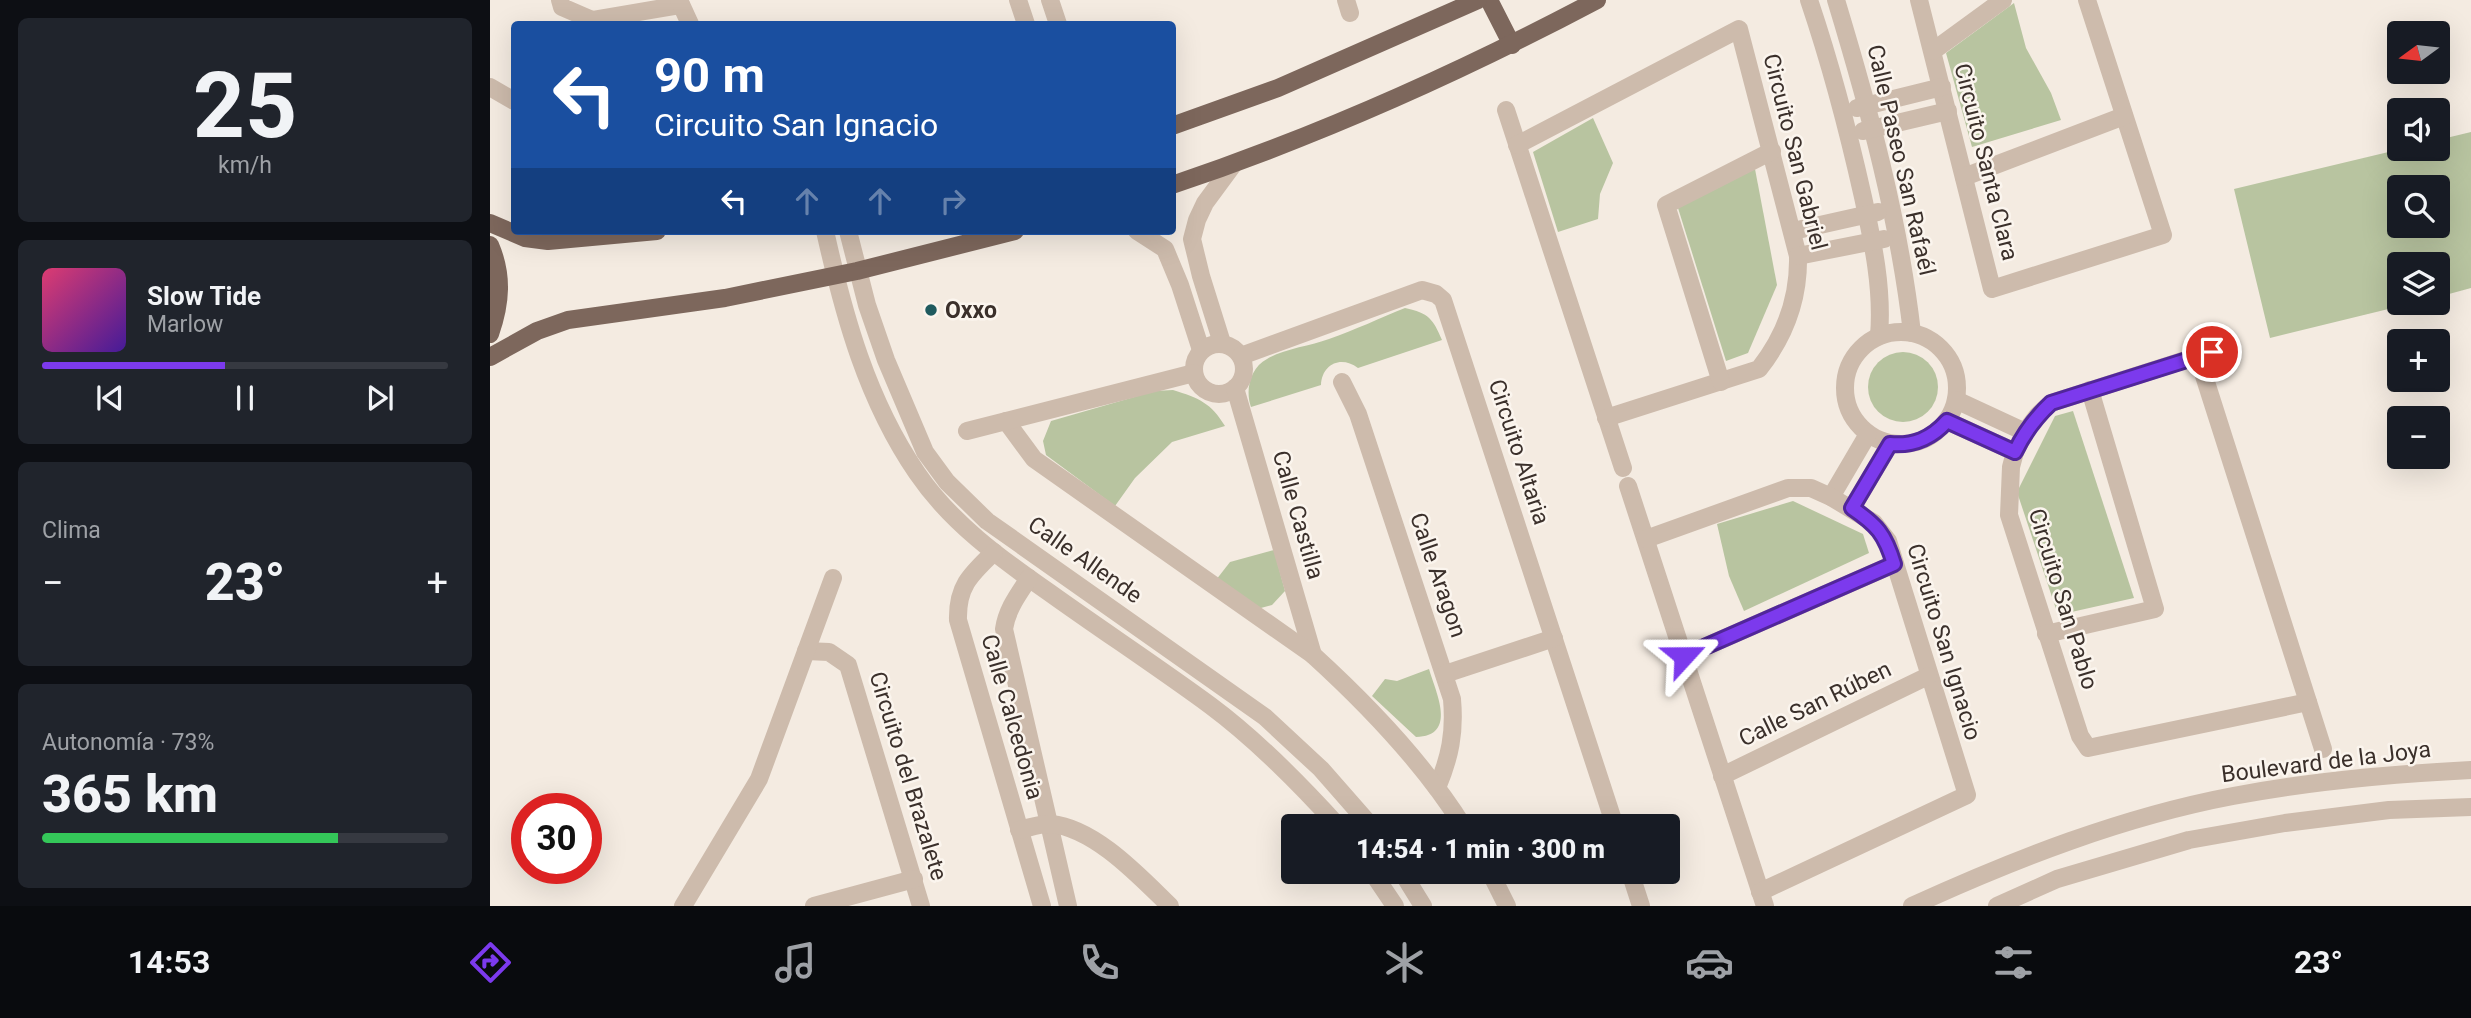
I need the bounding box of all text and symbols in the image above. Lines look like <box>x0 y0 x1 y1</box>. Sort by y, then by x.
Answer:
north arrow <box>2387 21 2450 84</box>
map controls <box>2387 21 2450 469</box>
street label: Calle Paseo San Rafaél <box>1861 42 1941 278</box>
text: 90 m <box>654 47 765 104</box>
icon: left <box>539 49 630 140</box>
street label: Circuito San Gabriel <box>1758 51 1832 253</box>
text: 25 <box>193 53 297 159</box>
street label: Circuito Santa Clara <box>1948 61 2024 263</box>
button: sound <box>2387 98 2450 161</box>
text: Circuito San Ignacio <box>654 106 938 144</box>
text: km/h <box>218 152 272 179</box>
button: search <box>2387 175 2450 238</box>
icon: left <box>715 182 753 220</box>
icon: ahead <box>788 182 826 220</box>
icon: ahead <box>861 182 899 220</box>
icon: right <box>934 182 972 220</box>
button: layers <box>2387 252 2450 315</box>
text: Slow Tide <box>147 281 261 311</box>
place label: Oxxo <box>945 297 997 324</box>
marker: Oxxo <box>923 302 939 318</box>
text: Marlow <box>147 311 223 338</box>
pin <box>2182 322 2242 382</box>
button: + <box>2387 329 2450 392</box>
icon: arrive <box>2193 333 2231 371</box>
street label: Circuito Altaria <box>1483 376 1555 528</box>
icon: previous <box>91 379 129 417</box>
icon: pause <box>226 379 264 417</box>
icon: next <box>361 379 399 417</box>
button: − <box>2387 406 2450 469</box>
street label: Calle Castilla <box>1267 447 1329 583</box>
street label: Circuito San Pablo <box>2023 505 2103 693</box>
street label: Calle Aragon <box>1404 509 1472 641</box>
street label: Calle Allende <box>1023 511 1147 609</box>
text: Clima <box>42 517 101 544</box>
street label: Circuito San Ignacio <box>1901 540 1987 744</box>
text: 23° <box>205 552 285 613</box>
text: − <box>42 561 64 605</box>
text: + <box>426 561 448 605</box>
position arrow <box>1647 619 1721 693</box>
street label: Calle Calcedonia <box>975 631 1049 803</box>
street label: Calle San Rúben <box>1735 656 1895 752</box>
street label: Circuito del Brazalete <box>863 668 953 884</box>
text: Autonomía · 73% <box>42 729 214 756</box>
street label: Boulevard de la Joya <box>2220 736 2432 788</box>
text: 365 km <box>42 764 218 825</box>
speed limit sign: 30 <box>511 793 602 884</box>
text: 14:54 · 1 min · 300 m <box>1356 834 1605 864</box>
icon: directions <box>466 938 515 987</box>
icon: music <box>771 938 820 987</box>
icon: phone <box>1075 938 1124 987</box>
icon: climate <box>1380 938 1429 987</box>
icon: car <box>1685 938 1734 987</box>
icon: filters <box>1989 938 2038 987</box>
text: 14:53 <box>128 943 210 981</box>
text: 23° <box>2294 943 2343 981</box>

